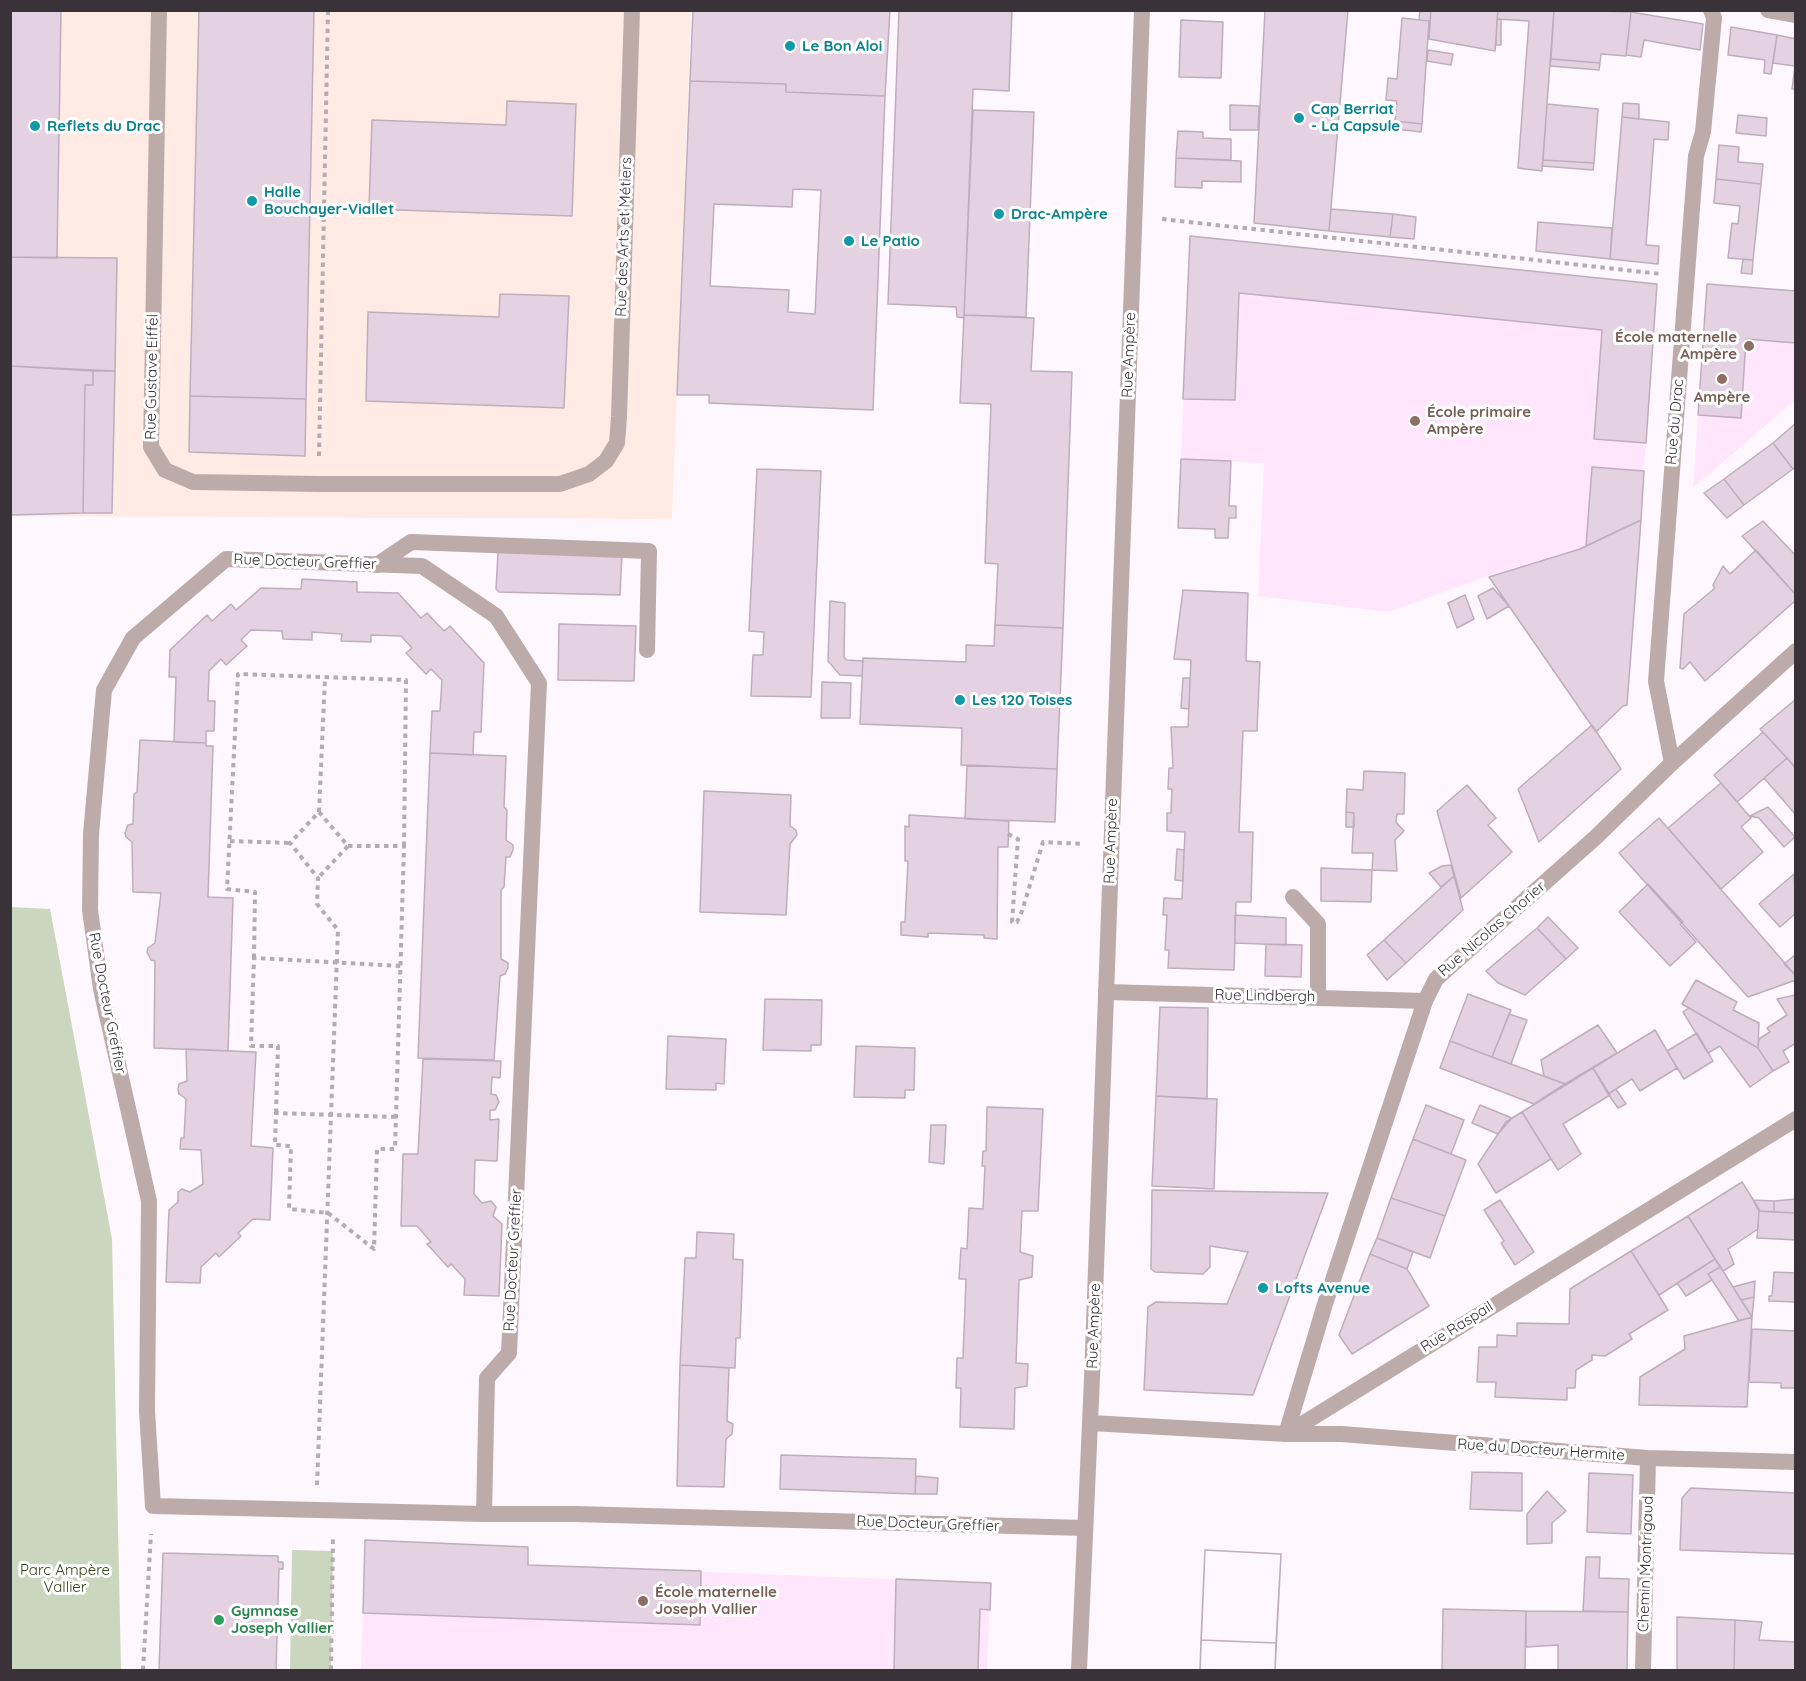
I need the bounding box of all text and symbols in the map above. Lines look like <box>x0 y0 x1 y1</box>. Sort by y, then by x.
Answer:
place label: Le Bon Aloi <box>802 37 882 55</box>
marker: Le Bon Aloi <box>783 39 797 53</box>
place label: Cap Berriat - La Capsule <box>1311 100 1400 135</box>
marker: Cap Berriat - La Capsule <box>1292 111 1306 125</box>
place label: Reflets du Drac <box>47 117 160 135</box>
marker: Reflets du Drac <box>28 119 42 133</box>
street label: Rue des Arts et Métiers <box>612 157 636 317</box>
place label: Halle Bouchayer-Viallet <box>264 183 394 218</box>
marker: Halle Bouchayer-Viallet <box>245 194 259 208</box>
place label: Drac-Ampère <box>1011 205 1108 223</box>
marker: Drac-Ampère <box>992 207 1006 221</box>
place label: Le Patio <box>861 232 920 250</box>
marker: Le Patio <box>842 234 856 248</box>
street label: Rue Ampère <box>1119 312 1139 398</box>
street label: Rue Gustave Eiffel <box>142 314 162 440</box>
place label: École maternelle Ampère <box>1615 328 1737 363</box>
marker: École maternelle Ampère <box>1742 339 1756 353</box>
marker: Ampère <box>1715 372 1729 386</box>
street label: Rue du Drac <box>1662 378 1688 466</box>
place label: Ampère <box>1694 388 1750 406</box>
place label: École primaire Ampère <box>1427 403 1531 438</box>
marker: École primaire Ampère <box>1408 414 1422 428</box>
street label: Rue Docteur Greffier <box>233 551 377 573</box>
place label: Les 120 Toises <box>972 691 1072 709</box>
marker: Les 120 Toises <box>953 693 967 707</box>
street label: Rue Ampère <box>1101 798 1121 884</box>
street label: Rue Nicolas Chorier <box>1435 878 1549 980</box>
street label: Rue Docteur Greffier <box>85 931 129 1075</box>
street label: Rue Lindbergh <box>1214 986 1316 1006</box>
street label: Rue Docteur Greffier <box>500 1188 526 1332</box>
place label: Lofts Avenue <box>1275 1279 1370 1297</box>
marker: Lofts Avenue <box>1256 1281 1270 1295</box>
street label: Rue Ampère <box>1084 1283 1104 1369</box>
street label: Rue Raspail <box>1417 1298 1497 1356</box>
street label: Rue du Docteur Hermite <box>1457 1435 1625 1465</box>
street label: Chemin Montrigaud <box>1635 1495 1657 1633</box>
street label: Rue Docteur Greffier <box>856 1513 1000 1535</box>
park label: Parc Ampère Vallier <box>20 1561 110 1596</box>
place label: École maternelle Joseph Vallier <box>655 1583 777 1618</box>
marker: École maternelle Joseph Vallier <box>636 1594 650 1608</box>
place label: Gymnase Joseph Vallier <box>231 1602 334 1637</box>
marker: Gymnase Joseph Vallier <box>212 1613 226 1627</box>

